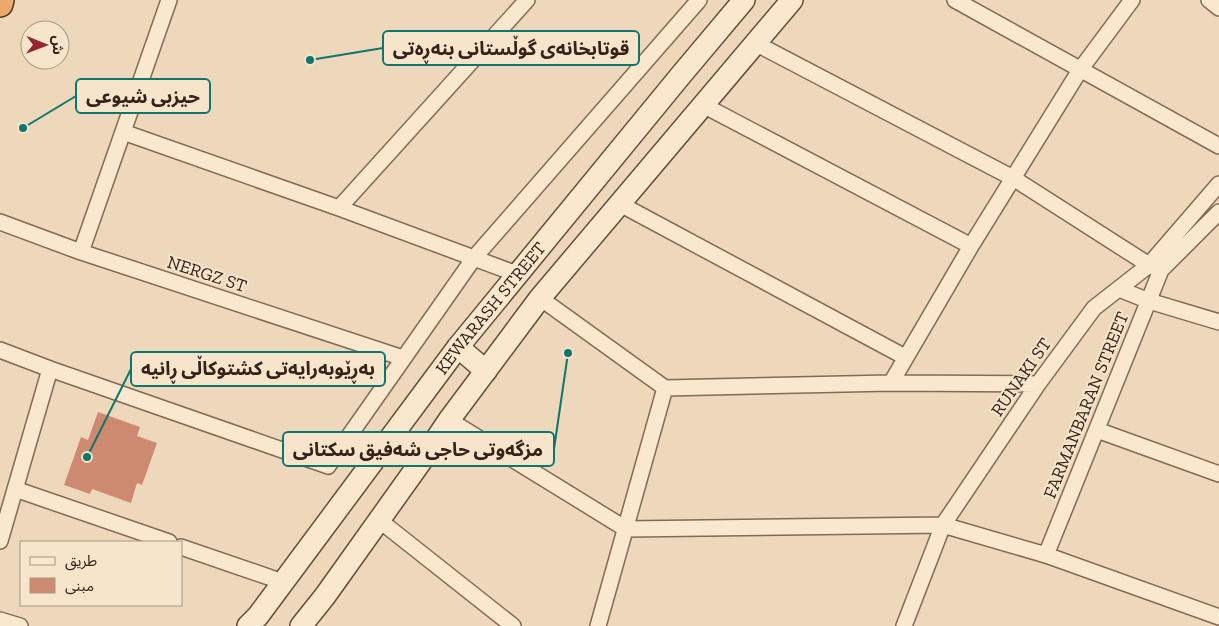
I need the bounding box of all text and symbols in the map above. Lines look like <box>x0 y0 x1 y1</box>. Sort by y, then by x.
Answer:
north arrow <box>20 20 70 70</box>
callout: قوتابخانه‌ی گوڵستانی بنه‌ڕه‌تی <box>383 31 639 65</box>
text: ش <box>49 35 66 55</box>
text: قوتابخانه‌ی گوڵستانی بنه‌ڕه‌تی <box>393 35 629 64</box>
callout: حیزبی شیوعی <box>76 79 210 113</box>
text: حیزبی شیوعی <box>86 85 200 108</box>
street label: KEWARASH STREET <box>431 237 551 379</box>
street label: NERGZ ST <box>164 251 250 297</box>
street label: FARMANBARAN STREET <box>1038 308 1134 502</box>
street label: RUNAKI ST <box>986 334 1056 420</box>
callout: بەڕێوبەرایەتی کشتوکاڵی ڕانیە <box>131 352 385 386</box>
text: بەڕێوبەرایەتی کشتوکاڵی ڕانیە <box>141 355 375 384</box>
callout: مزگەوتی حاجی شەفیق سکتانی <box>283 432 554 466</box>
text: مزگەوتی حاجی شەفیق سکتانی <box>293 438 543 461</box>
legend <box>20 541 182 606</box>
text: طريق <box>65 552 97 571</box>
text: مبنى <box>65 577 94 595</box>

